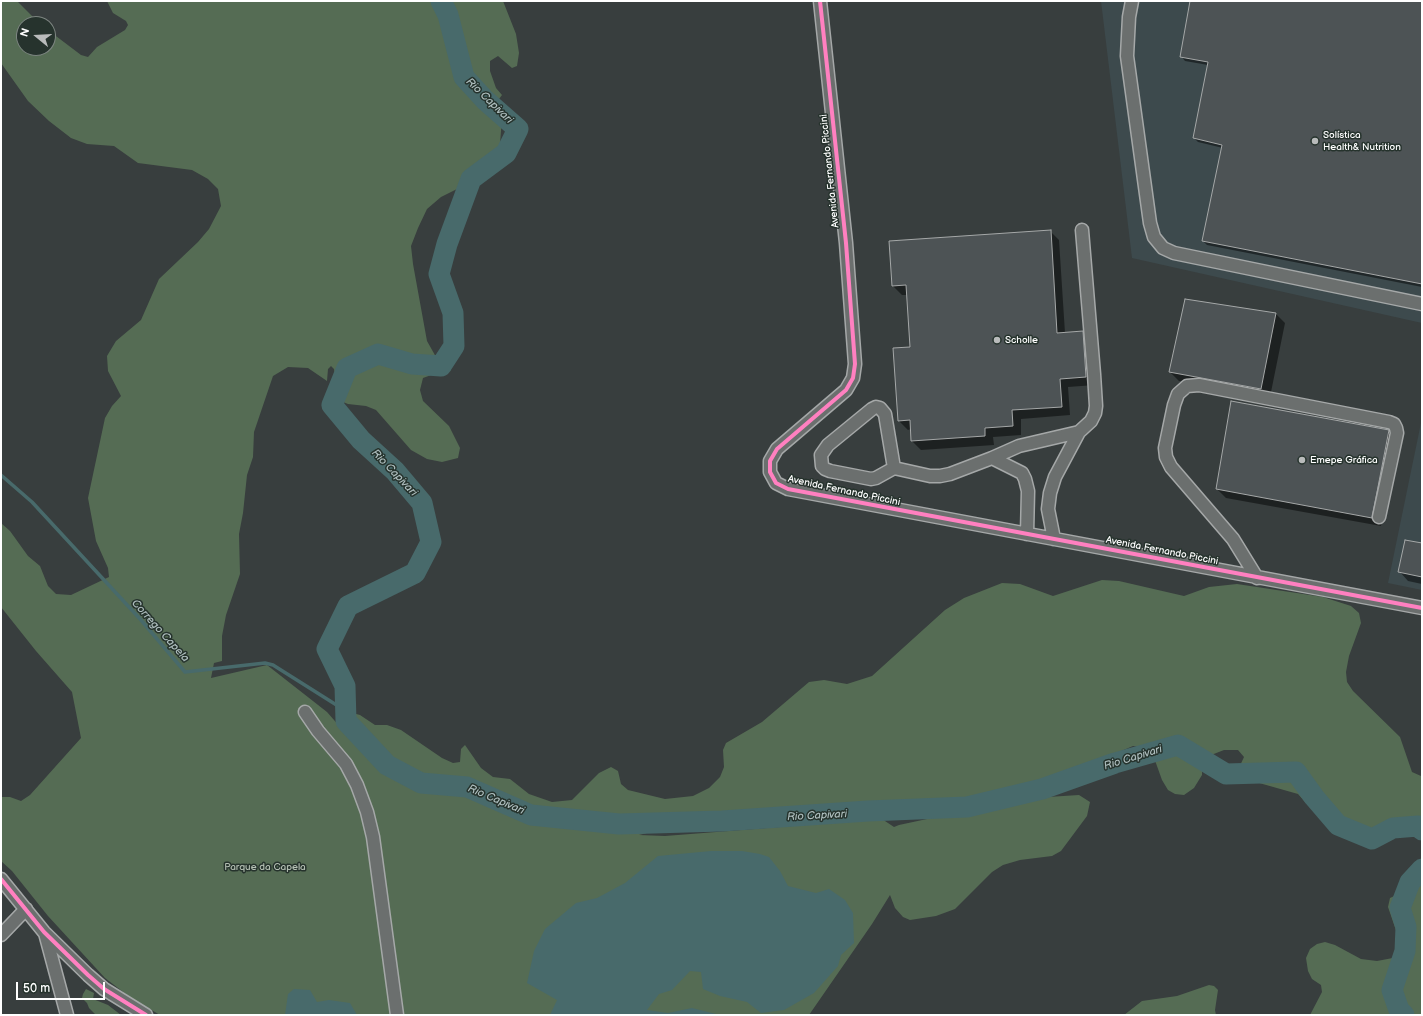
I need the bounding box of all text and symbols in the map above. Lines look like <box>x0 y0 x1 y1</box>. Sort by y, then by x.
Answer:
north arrow <box>16 16 56 56</box>
text: N <box>18 27 33 38</box>
water label: Rio Capivari <box>463 75 515 127</box>
street label: Avenida Fernando Piccini <box>818 113 842 229</box>
place label: Solística Health& Nutrition <box>1323 129 1401 152</box>
marker: Solística Health& Nutrition <box>1310 136 1320 146</box>
place label: Scholle <box>1005 334 1038 346</box>
marker: Scholle <box>992 335 1002 345</box>
water label: Rio Capivari <box>368 447 420 499</box>
place label: Emepe Gráfica <box>1310 454 1378 466</box>
marker: Emepe Gráfica <box>1297 455 1307 465</box>
street label: Avenida Fernando Piccini <box>787 473 901 509</box>
street label: Avenida Fernando Piccini <box>1105 534 1219 568</box>
water label: Corrego Capela <box>128 597 192 665</box>
water label: Rio Capivari <box>1102 743 1164 773</box>
water label: Rio Capivari <box>466 782 526 818</box>
water label: Rio Capivari <box>787 808 847 824</box>
park label: Parque da Capela <box>224 861 306 873</box>
scale bar <box>18 974 107 1000</box>
text: 50 m <box>23 981 50 996</box>

